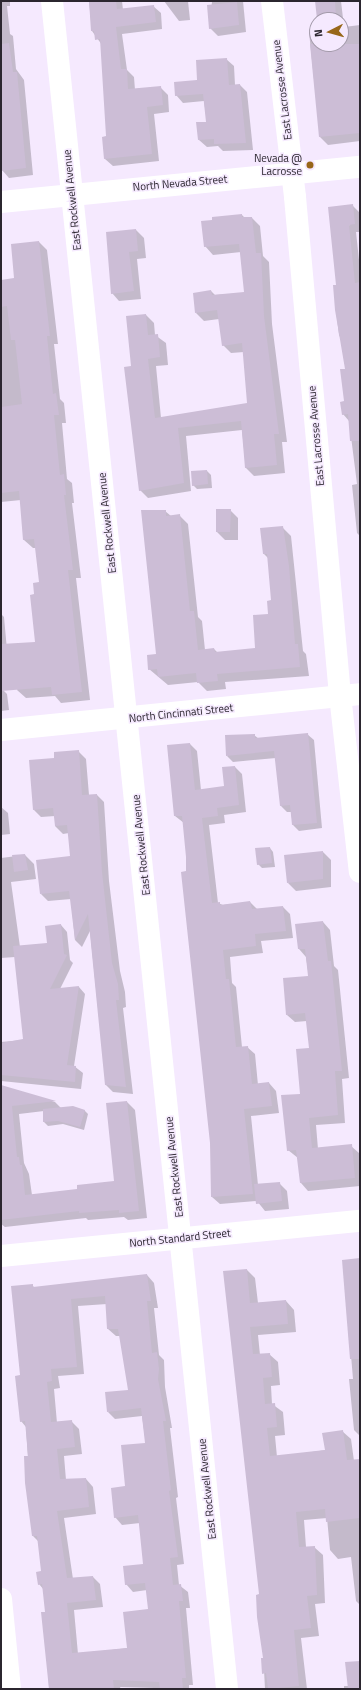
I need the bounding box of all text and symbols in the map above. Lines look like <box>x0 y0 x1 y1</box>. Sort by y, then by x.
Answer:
north arrow <box>309 12 349 52</box>
text: N <box>310 29 326 38</box>
street label: East Lacrosse Avenue <box>269 39 295 141</box>
street label: East Rockwell Avenue <box>60 149 84 251</box>
place label: Nevada @ Lacrosse <box>254 152 302 178</box>
marker: Nevada @ Lacrosse <box>305 160 315 170</box>
street label: North Nevada Street <box>132 172 228 194</box>
street label: East Lacrosse Avenue <box>305 385 327 487</box>
street label: East Rockwell Avenue <box>95 472 119 574</box>
street label: North Cincinnati Street <box>128 701 234 725</box>
street label: East Rockwell Avenue <box>129 794 153 896</box>
street label: East Rockwell Avenue <box>162 1116 186 1218</box>
street label: North Standard Street <box>129 1226 231 1250</box>
street label: East Rockwell Avenue <box>195 1438 219 1540</box>

